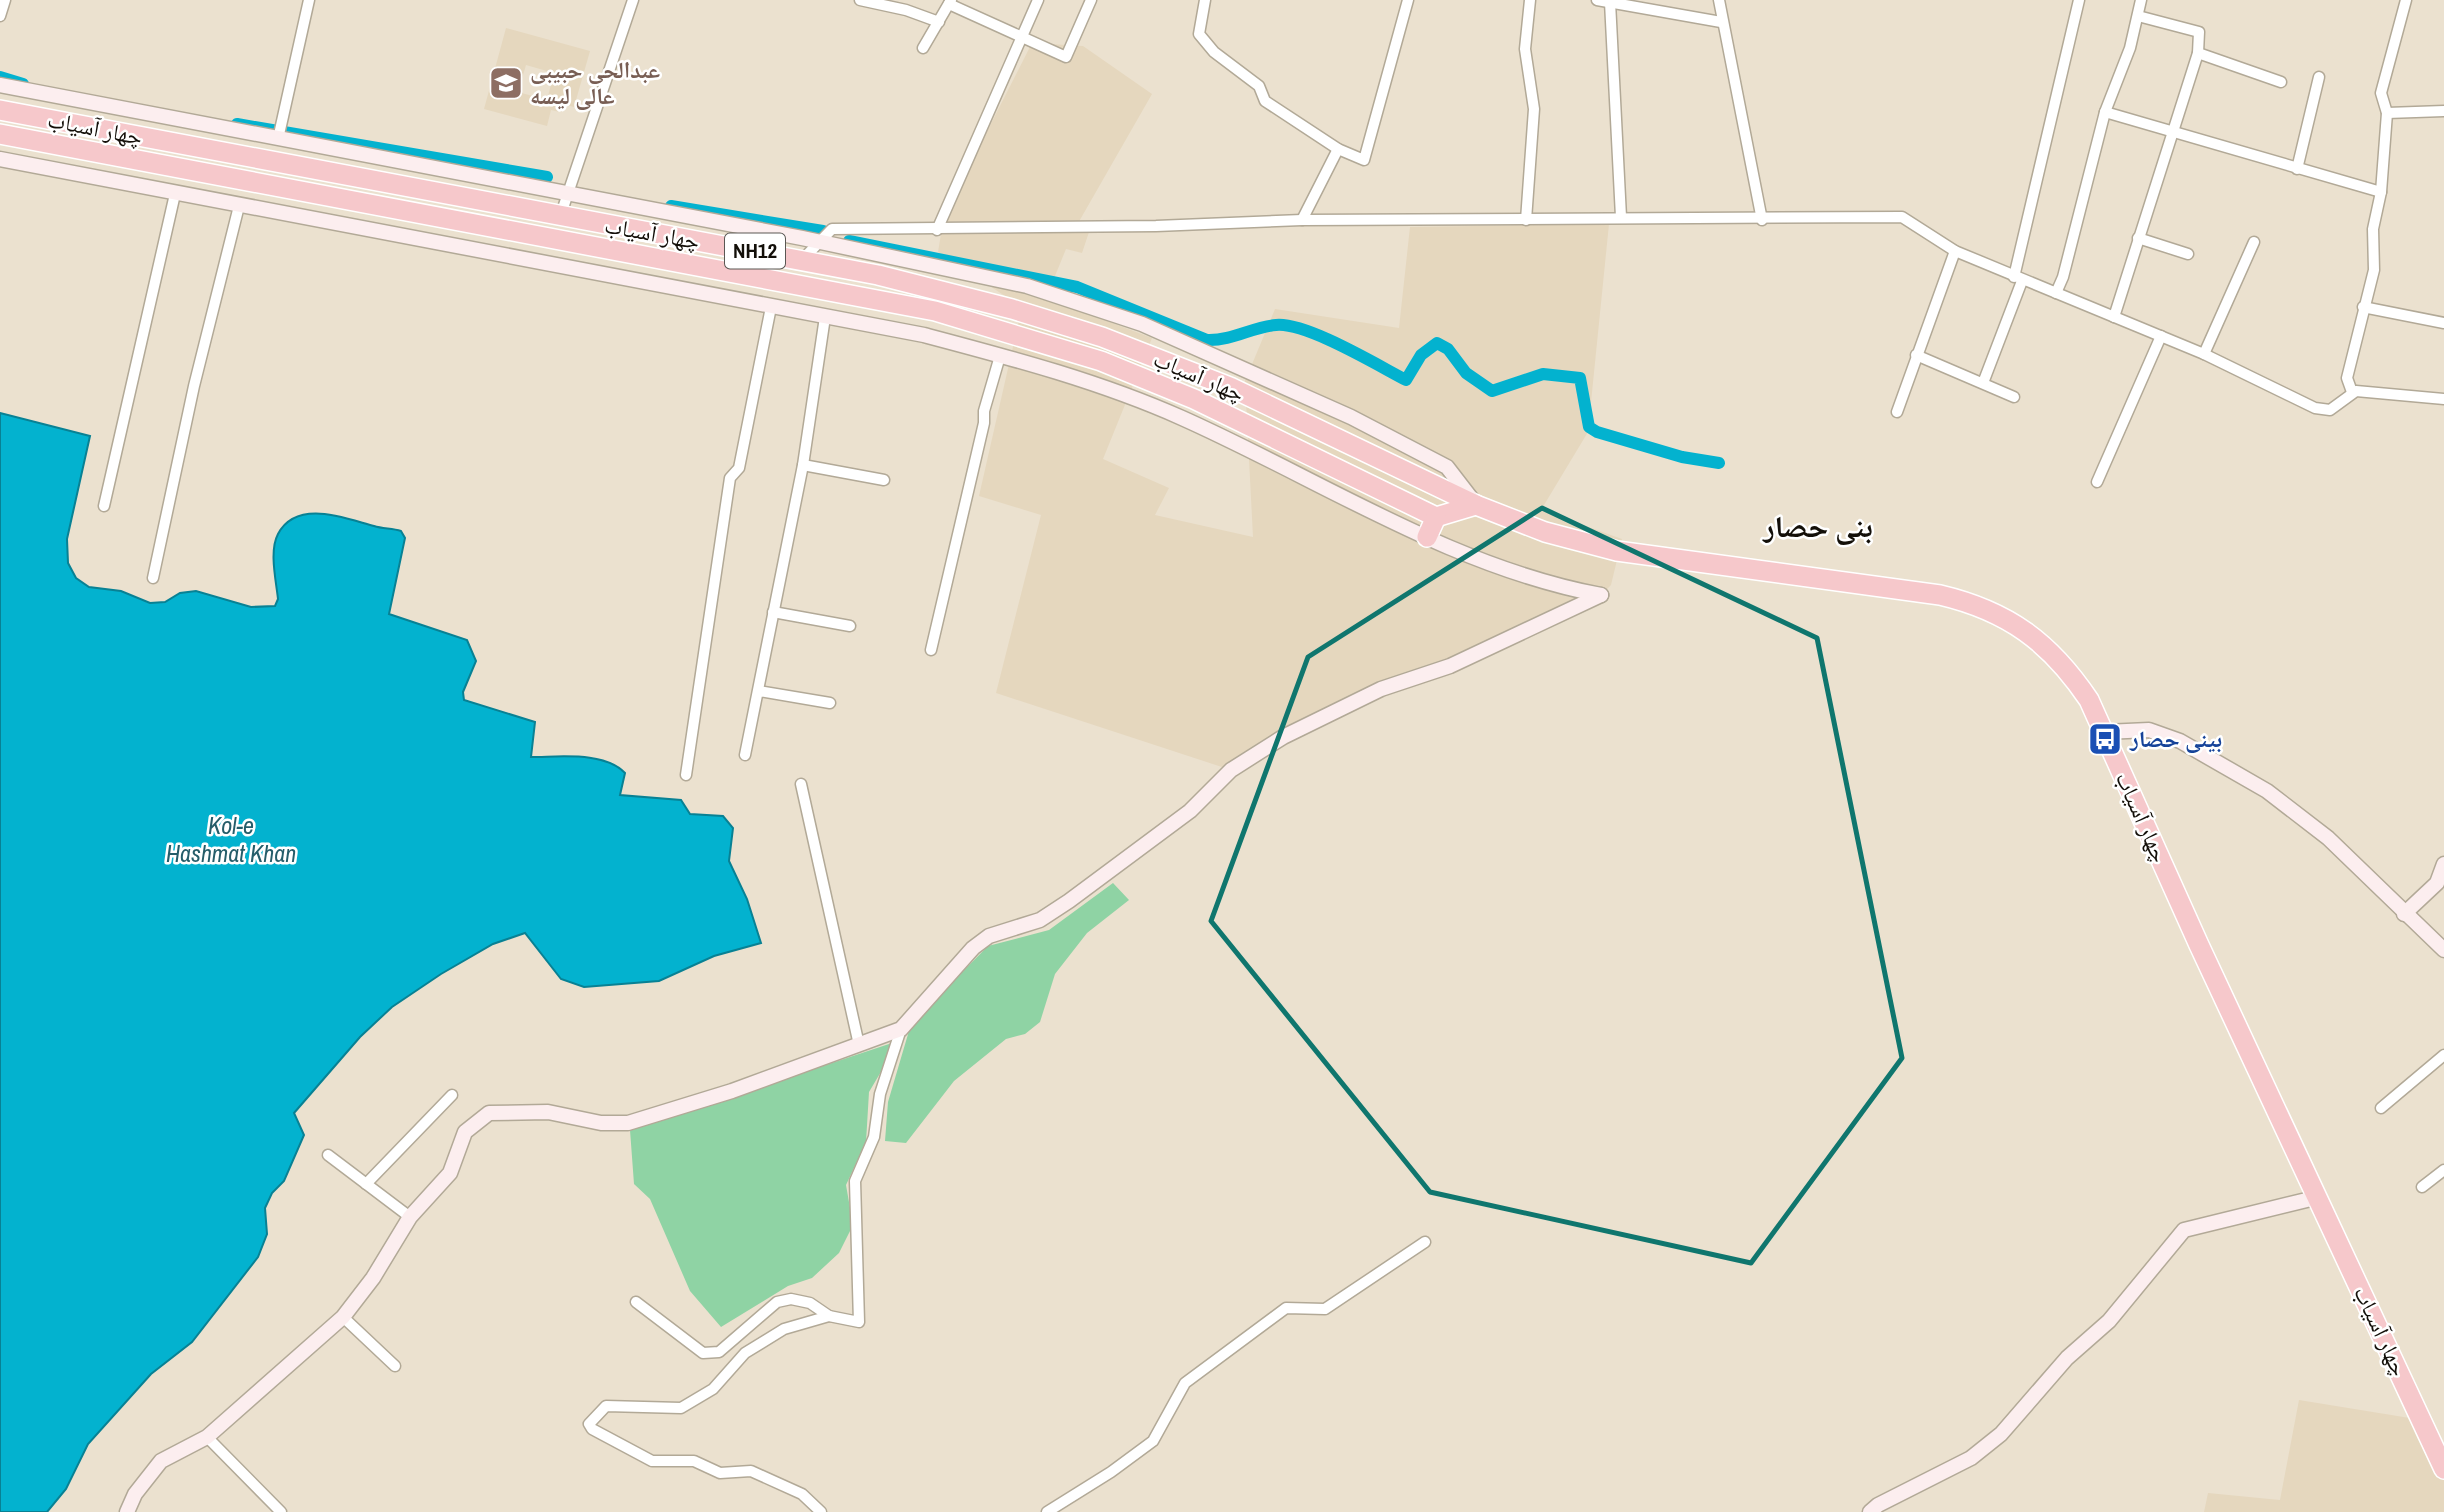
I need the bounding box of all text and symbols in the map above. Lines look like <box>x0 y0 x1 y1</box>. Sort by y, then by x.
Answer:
place label: عبدالحی حبیبی عالی لیسه <box>530 54 660 111</box>
school or university icon: عبدالحی حبیبی عالی لیسه <box>487 64 525 102</box>
street label: چهار آسیاب <box>45 103 145 152</box>
street label: چهار آسیاب <box>602 209 702 256</box>
road number: NH12 <box>725 233 785 268</box>
street label: چهار آسیاب <box>1149 343 1249 409</box>
district label: بنی حصار <box>1761 506 1873 546</box>
bus stop icon: بینی حصار <box>2086 720 2124 758</box>
place label: بینی حصار <box>2129 723 2222 754</box>
street label: چهار آسیاب <box>2109 767 2176 867</box>
water label: Kol-e Hashmat Khan <box>166 809 296 869</box>
street label: چهار آسیاب <box>2347 1281 2416 1381</box>

